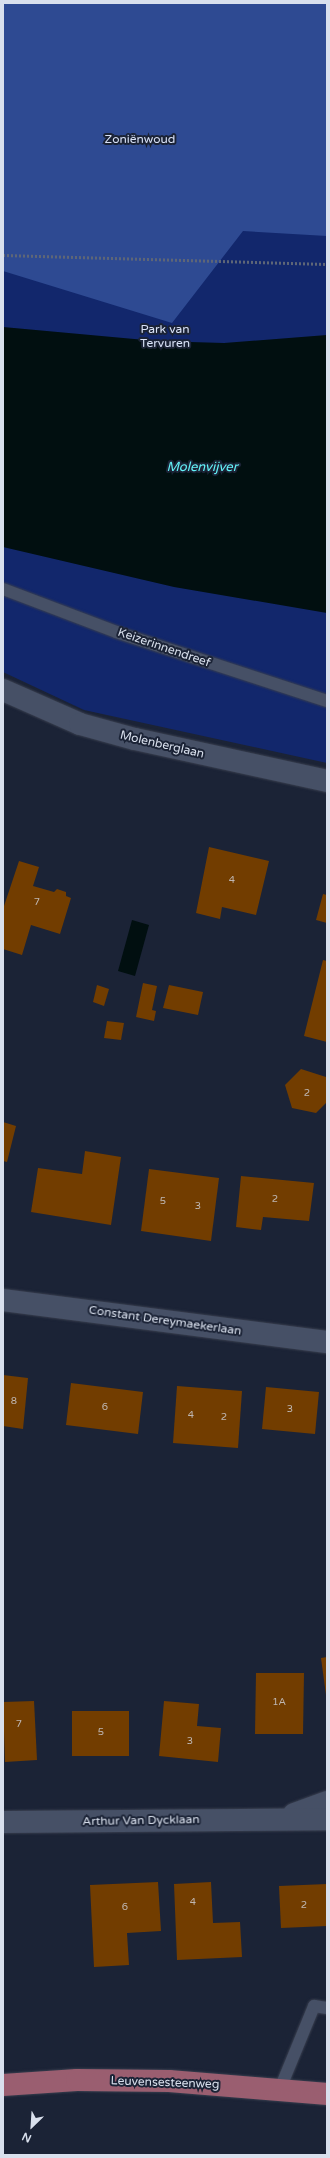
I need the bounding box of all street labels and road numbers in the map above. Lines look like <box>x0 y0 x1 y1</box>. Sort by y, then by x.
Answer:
street label: Keizerinnendreef <box>116 625 212 671</box>
street label: Molenberglaan <box>119 728 205 762</box>
street label: Constant Dereymaekerlaan <box>88 1303 242 1339</box>
street label: Arthur Van Dycklaan <box>82 1813 200 1829</box>
street label: Leuvensesteenweg <box>110 2074 220 2092</box>

